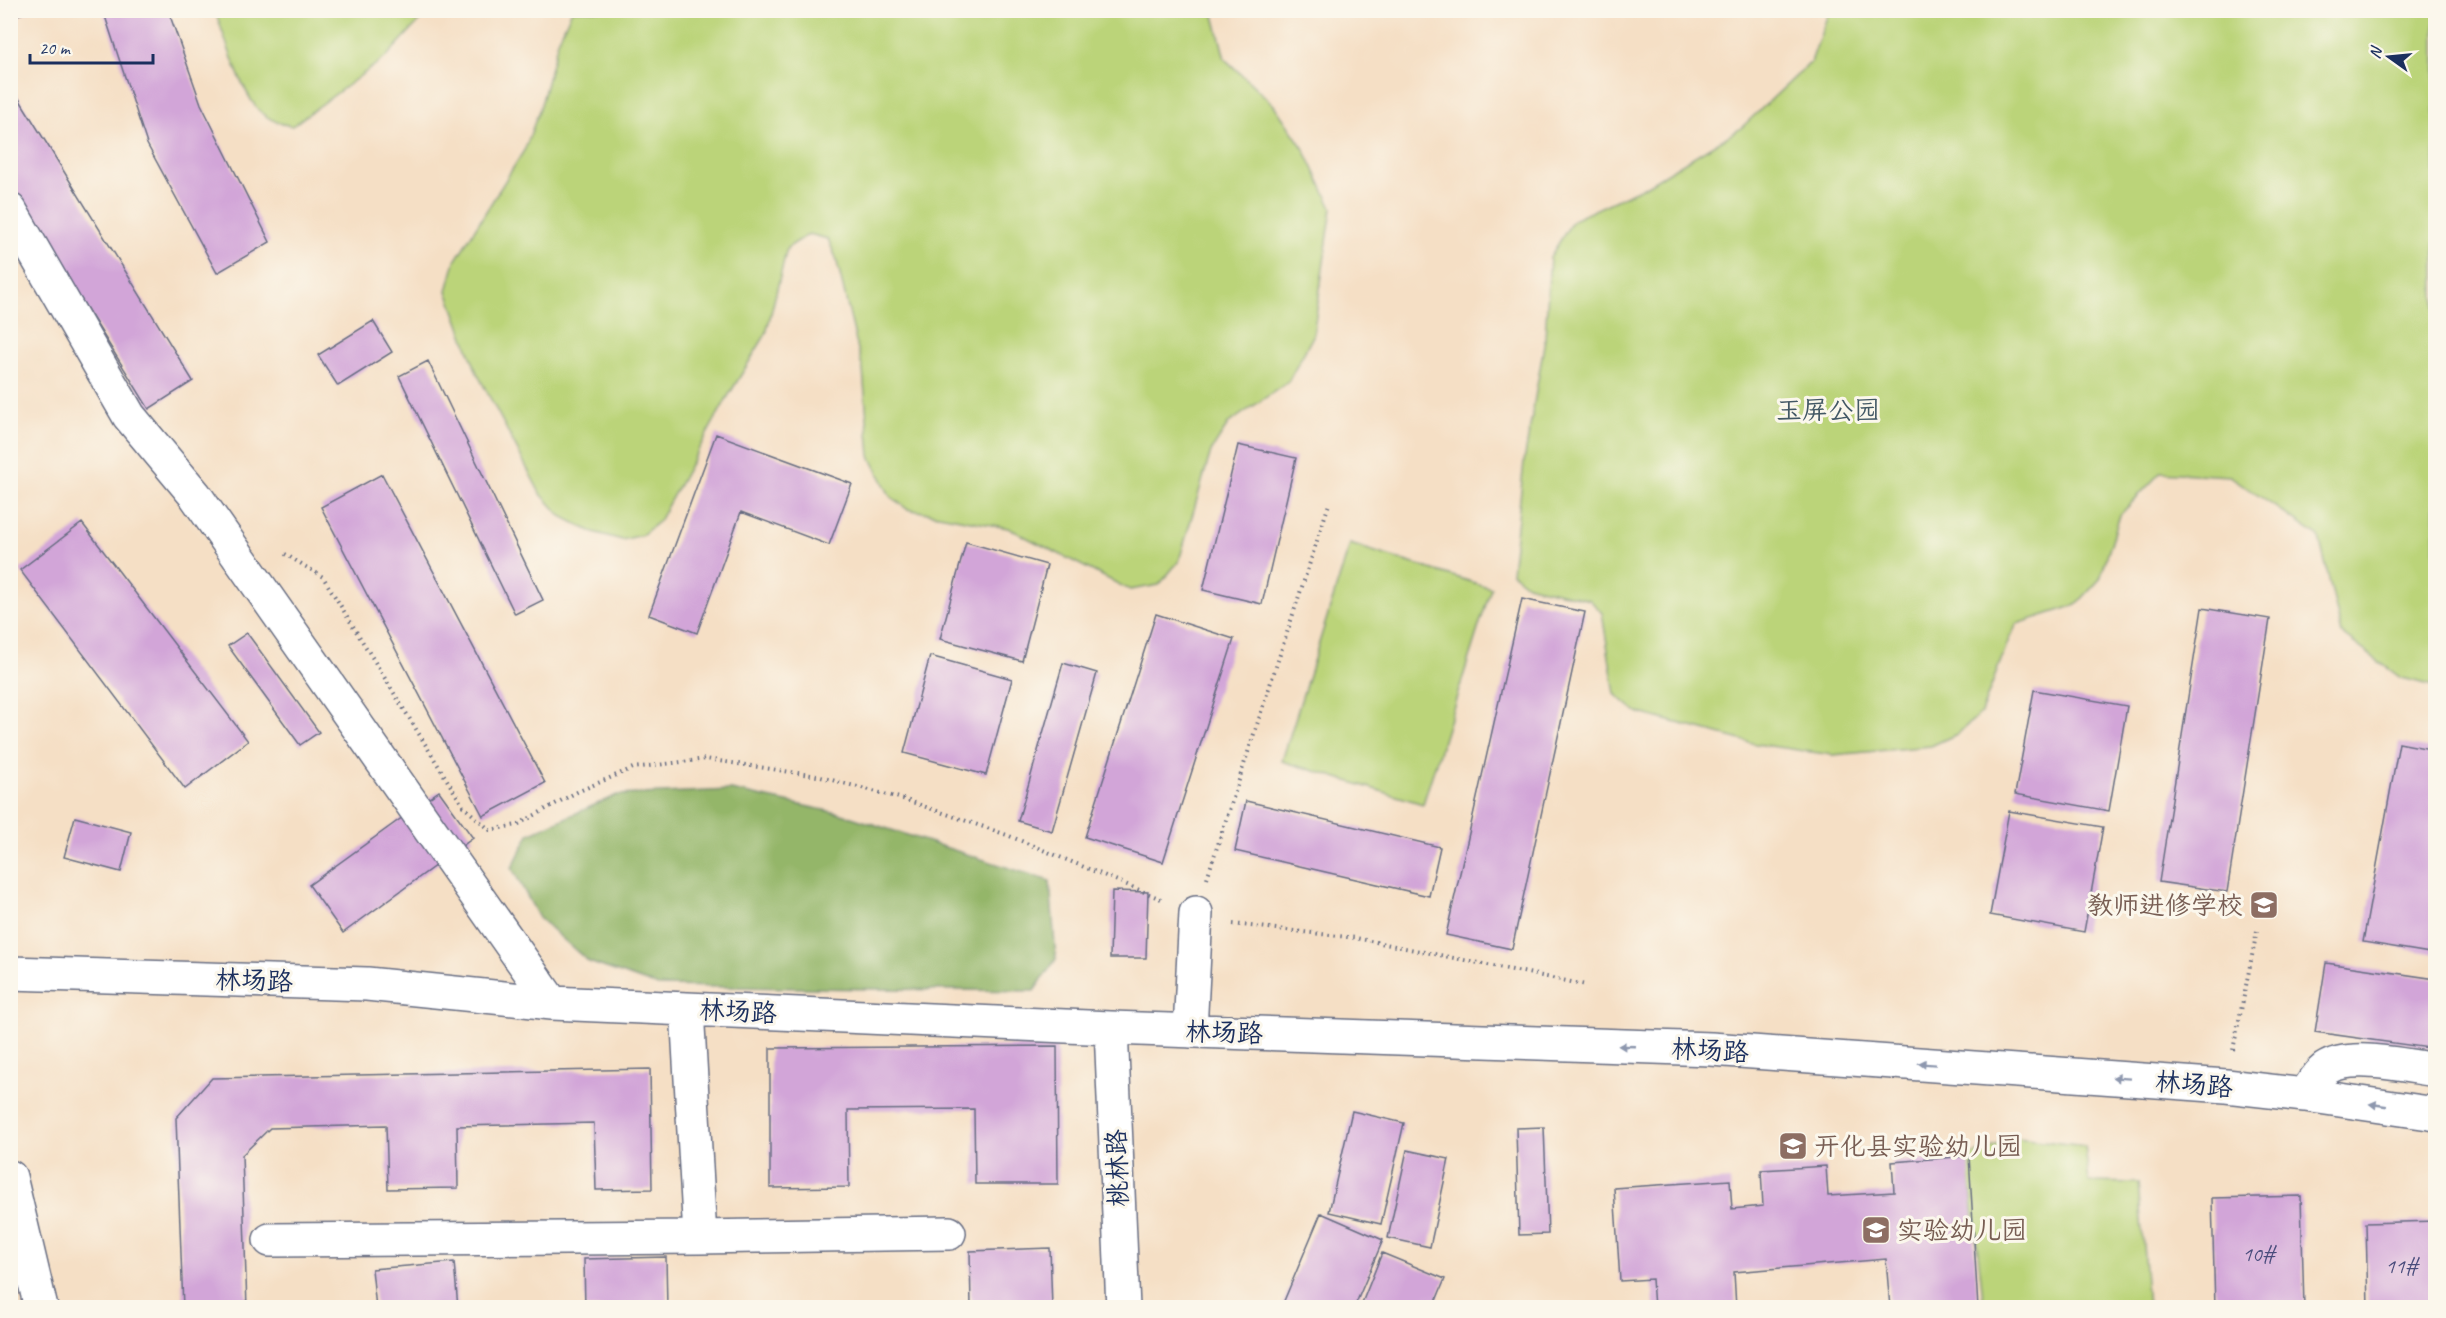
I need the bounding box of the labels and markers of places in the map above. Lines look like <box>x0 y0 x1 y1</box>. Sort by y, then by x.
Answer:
place label: 教师进修学校 <box>2087 889 2243 922</box>
school or university icon: 教师进修学校 <box>2248 889 2280 921</box>
school or university icon: 开化县实验幼儿园 <box>1777 1130 1809 1162</box>
place label: 开化县实验幼儿园 <box>1814 1130 2022 1163</box>
school or university icon: 实验幼儿园 <box>1860 1214 1892 1246</box>
place label: 实验幼儿园 <box>1897 1214 2027 1247</box>

